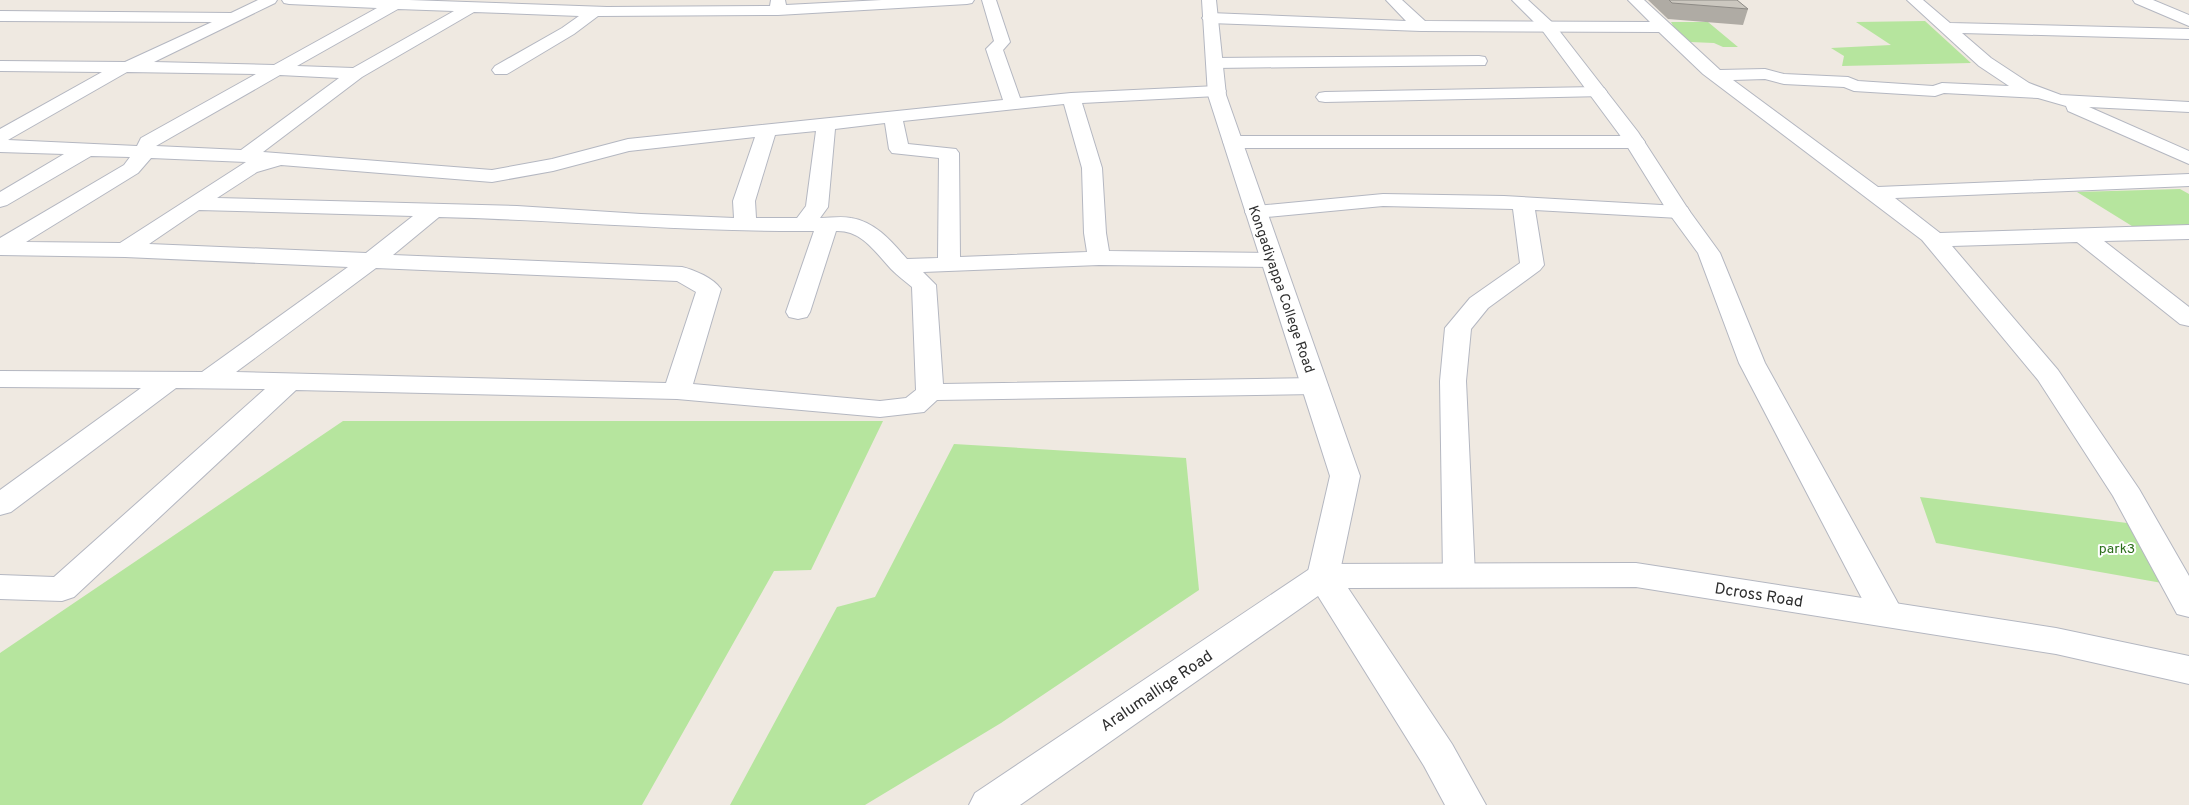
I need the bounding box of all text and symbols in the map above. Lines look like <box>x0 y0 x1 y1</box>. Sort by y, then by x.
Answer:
street label: Kongadiyappa College Road <box>1244 203 1317 375</box>
park label: park3 <box>2099 541 2135 558</box>
street label: Dcross Road <box>1713 579 1804 613</box>
street label: Aralumallige Road <box>1097 647 1217 737</box>

